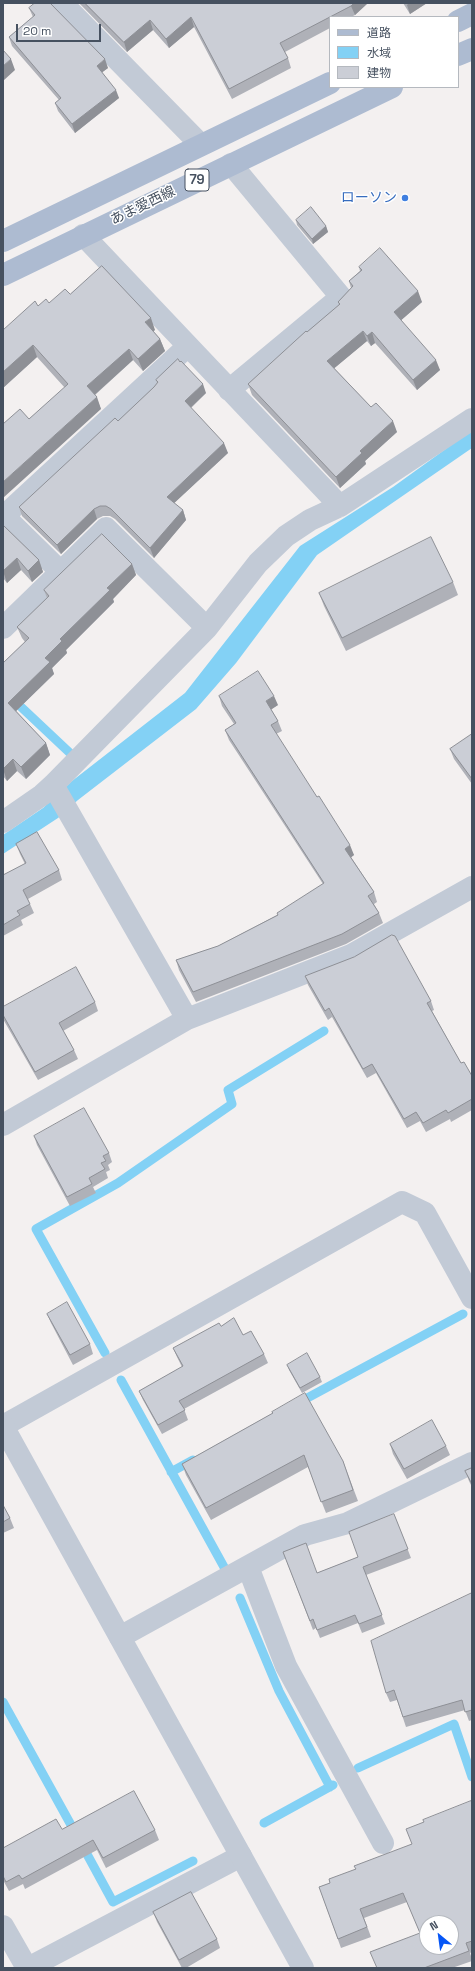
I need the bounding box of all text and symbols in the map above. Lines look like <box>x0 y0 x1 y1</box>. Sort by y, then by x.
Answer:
scale bar <box>18 16 103 42</box>
legend <box>329 16 459 88</box>
text: 20 m <box>23 23 51 39</box>
text: 道路 <box>367 25 391 41</box>
text: 水域 <box>367 45 391 61</box>
text: 建物 <box>367 65 391 81</box>
road number: 79 <box>185 169 209 191</box>
street label: あま愛西線 <box>108 183 178 229</box>
place label: ローソン <box>341 190 397 206</box>
marker: ローソン <box>400 193 410 203</box>
north arrow <box>419 1915 459 1955</box>
text: N <box>427 1917 440 1933</box>

